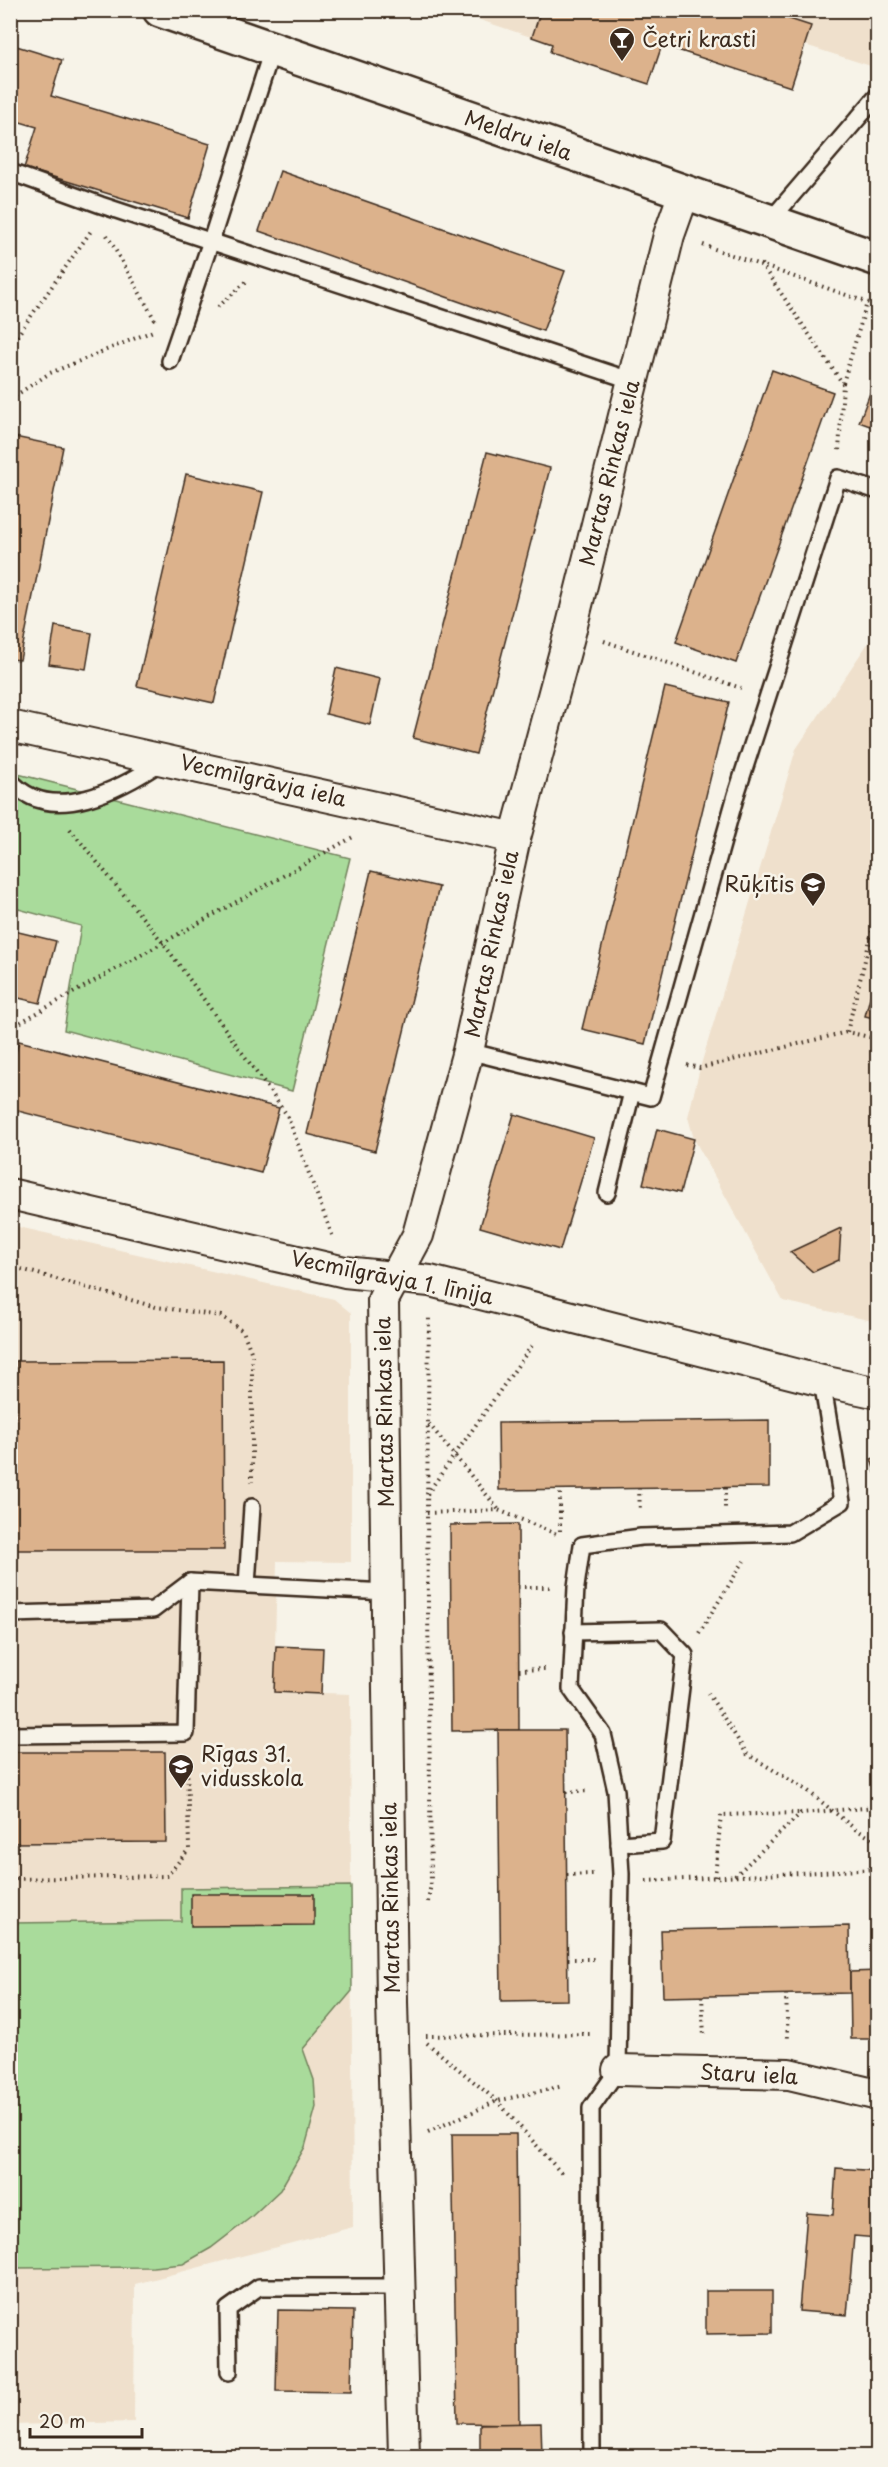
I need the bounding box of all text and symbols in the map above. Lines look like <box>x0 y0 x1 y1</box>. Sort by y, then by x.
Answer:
place label: Četri krasti <box>642 22 756 54</box>
bar icon: Četri krasti <box>607 25 637 63</box>
street label: Meldru iela <box>460 101 577 168</box>
street label: Martas Rinkas iela <box>569 376 647 569</box>
street label: Vecmīlgrāvja iela <box>177 744 350 814</box>
street label: Martas Rinkas iela <box>455 847 526 1040</box>
place label: Rūķītis <box>724 867 794 899</box>
school or university icon: Rūķītis <box>798 870 828 908</box>
street label: Vecmīlgrāvja 1. līnija <box>288 1241 497 1312</box>
street label: Martas Rinkas iela <box>365 1316 401 1508</box>
place label: Rīgas 31. vidusskola <box>201 1737 303 1793</box>
school or university icon: Rīgas 31. vidusskola <box>166 1752 196 1790</box>
street label: Martas Rinkas iela <box>371 1802 407 1994</box>
street label: Staru iela <box>699 2054 799 2092</box>
scale bar <box>30 2401 142 2439</box>
text: 20 m <box>39 2407 85 2434</box>

